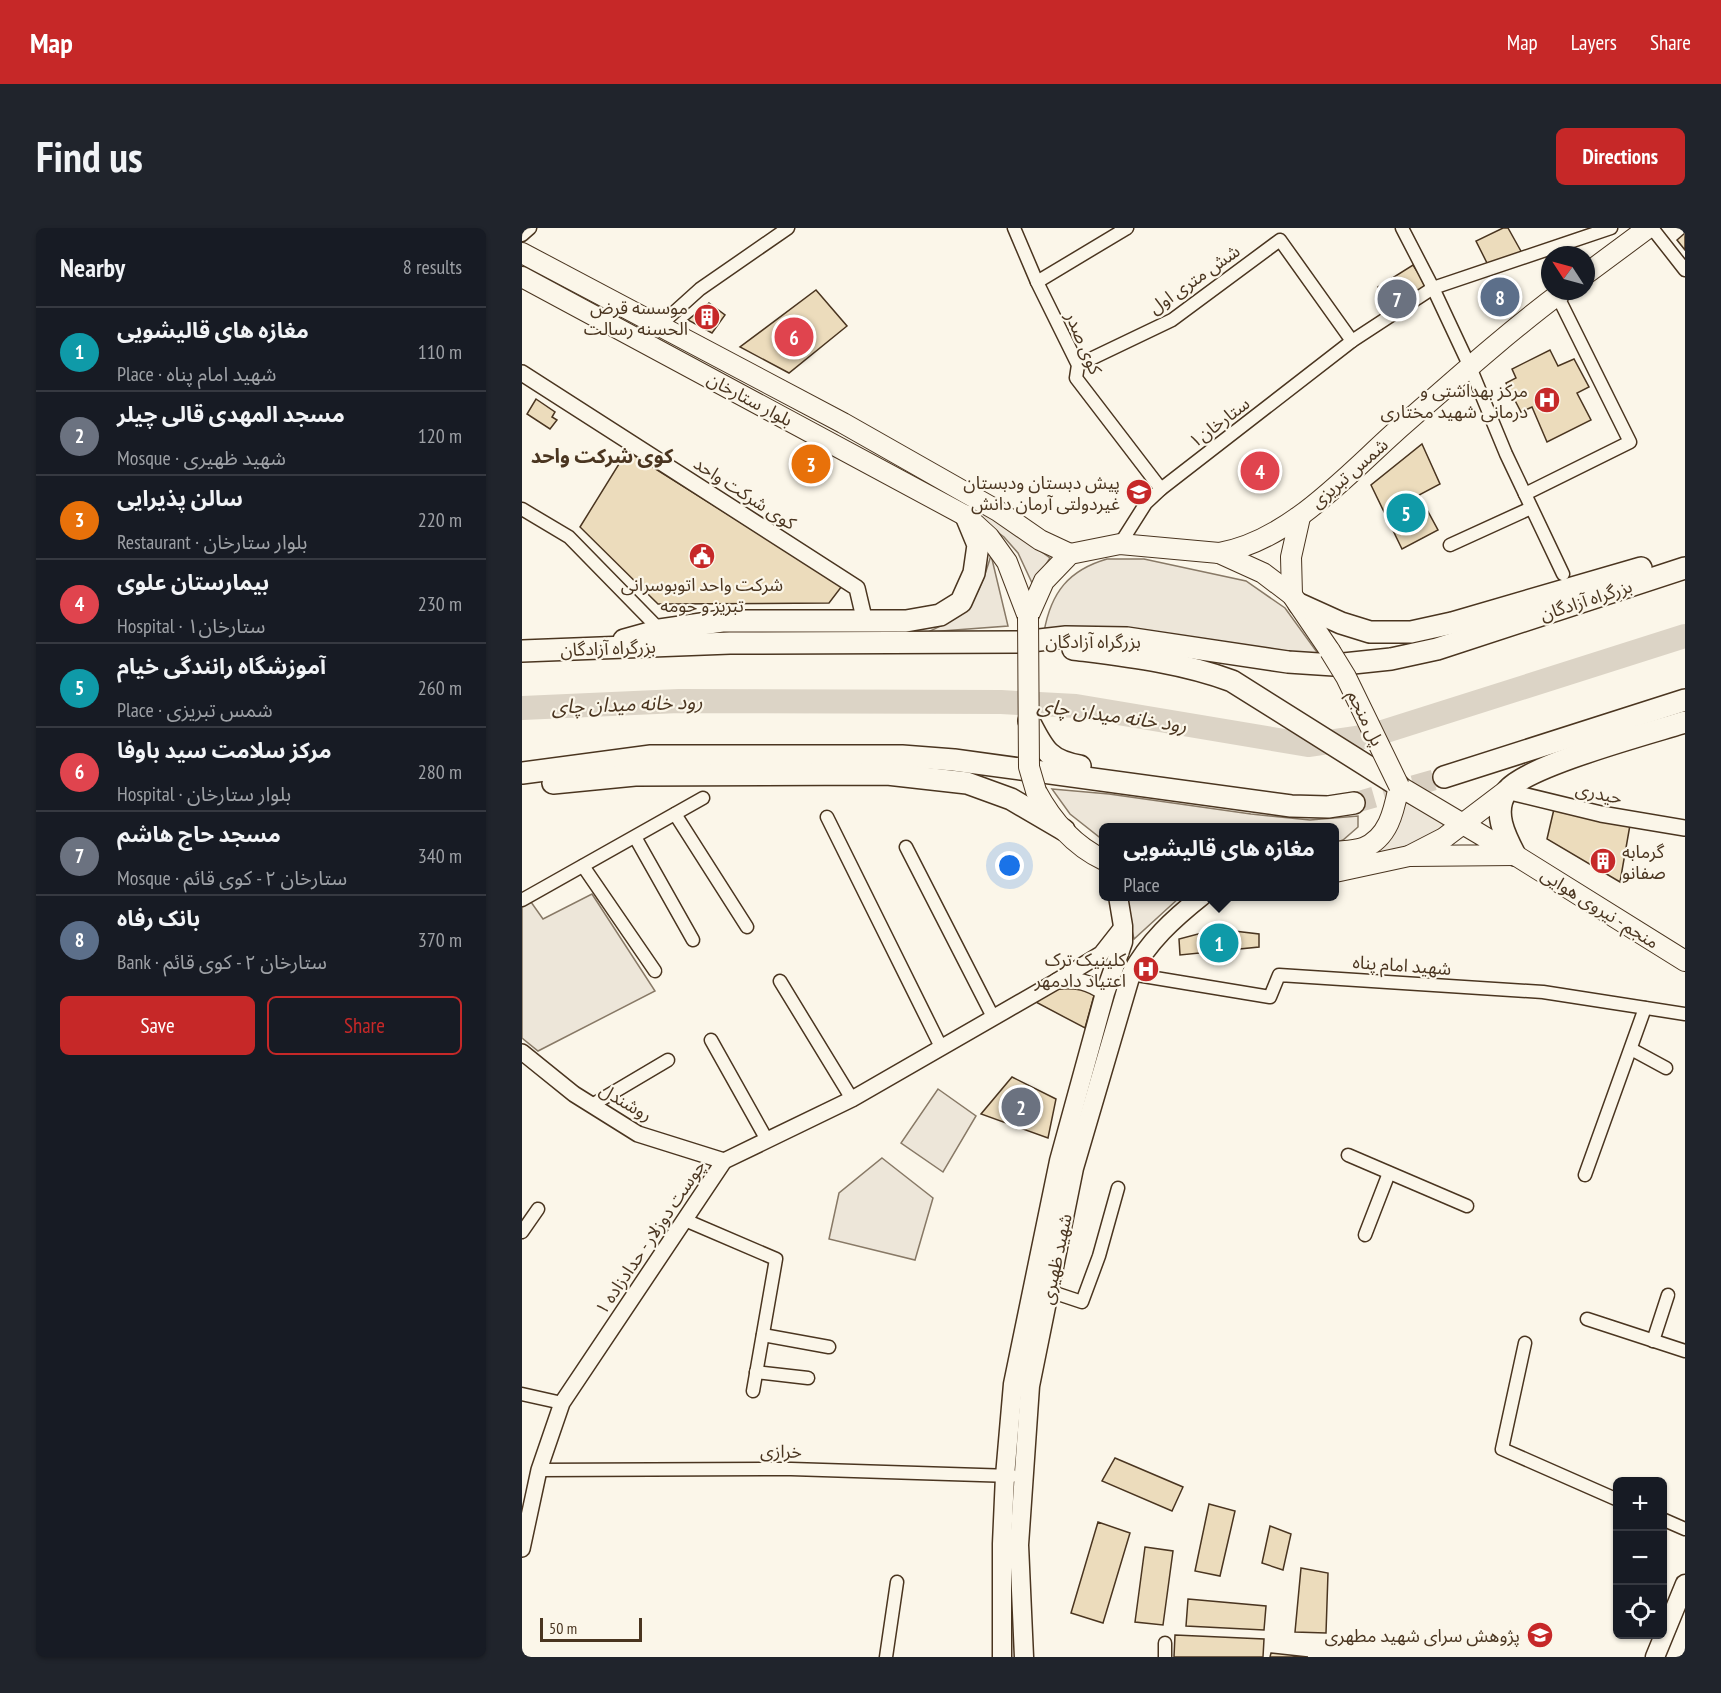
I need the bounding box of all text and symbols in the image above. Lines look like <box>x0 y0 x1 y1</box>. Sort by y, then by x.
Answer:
text: Map <box>30 24 73 61</box>
text: Map <box>1507 29 1538 56</box>
text: Layers <box>1571 29 1617 56</box>
text: Share <box>1650 29 1691 56</box>
button: Directions <box>1556 128 1685 185</box>
text: Find us <box>36 129 143 184</box>
street label: شش متری اول <box>1144 239 1244 319</box>
north arrow <box>1541 246 1595 300</box>
text: Nearby <box>60 251 125 284</box>
text: 8 results <box>403 254 462 280</box>
pin: 8 <box>1480 274 1520 320</box>
pin: 7 <box>1378 276 1416 322</box>
place label: موسسه قرض الحسنه رسالت <box>584 296 688 340</box>
building icon: موسسه قرض الحسنه رسالت <box>692 302 722 332</box>
street label: کوی صدر <box>1060 307 1108 378</box>
pin: 6 <box>774 314 814 360</box>
text: مغازه های قالیشویی <box>117 316 309 344</box>
text: 1 <box>75 339 84 365</box>
text: 110 m <box>418 339 462 365</box>
text: Place · شهید امام پناه <box>117 361 276 387</box>
street label: بلوار ستارخان <box>703 367 797 431</box>
place label: مرکز بهداشتی و درمانی شهید مختاری <box>1380 379 1528 423</box>
hospital icon: مرکز بهداشتی و درمانی شهید مختاری <box>1532 385 1562 415</box>
street label: ستارخان۱ <box>1184 392 1254 452</box>
text: مسجد المهدی قالی چیلر <box>117 400 345 428</box>
text: 2 <box>75 423 84 449</box>
text: 120 m <box>418 423 462 449</box>
street label: شمس تبریزی <box>1305 433 1393 513</box>
pin: 3 <box>792 442 830 486</box>
district label: کوی شرکت واحد <box>531 443 674 469</box>
text: Mosque · شهید ظهیری <box>117 445 286 471</box>
pin: 4 <box>1240 448 1280 494</box>
street label: کوی شرکت واحد <box>690 451 801 535</box>
place label: پیش دبستان ودبستان غیردولتی آرمان دانش <box>963 471 1120 515</box>
school or university icon: پیش دبستان ودبستان غیردولتی آرمان دانش <box>1124 477 1154 507</box>
text: سالن پذیرایی <box>117 484 243 512</box>
pin: 5 <box>1386 490 1426 536</box>
text: 3 <box>75 507 84 533</box>
text: 220 m <box>418 507 462 533</box>
text: Restaurant · بلوار ستارخان <box>117 529 308 555</box>
public building icon: شرکت واحد اتوبوسرانی تبریز و حومه <box>687 541 717 571</box>
text: بیمارستان علوی <box>117 568 269 596</box>
place label: شرکت واحد اتوبوسرانی تبریز و حومه <box>621 573 783 617</box>
street label: بزرگراه آزادگان <box>1537 574 1635 626</box>
text: 4 <box>75 591 84 617</box>
text: 230 m <box>418 591 462 617</box>
text: Hospital · ستارخان۱ <box>117 613 265 639</box>
street label: بزرگراه آزادگان <box>1045 630 1141 653</box>
street label: بزرگراه آزادگان <box>560 635 656 661</box>
text: آموزشگاه رانندگی خیام <box>117 652 326 680</box>
text: 5 <box>75 675 84 701</box>
text: 260 m <box>418 675 462 701</box>
street label: پل منجم <box>1341 686 1389 751</box>
water label: رود خانه میدان چای <box>551 688 703 720</box>
water label: رود خانه میدان چای <box>1035 692 1189 738</box>
text: Place · شمس تبریزی <box>117 697 273 723</box>
text: مرکز سلامت سید باوفا <box>117 736 332 764</box>
text: 6 <box>75 759 84 785</box>
text: 280 m <box>418 759 462 785</box>
street label: حیدری <box>1574 777 1624 809</box>
text: Hospital · بلوار ستارخان <box>117 781 291 807</box>
text: مسجد حاج هاشم <box>117 820 281 848</box>
popup <box>1099 823 1339 901</box>
text: مغازه های قالیشویی <box>1123 834 1315 862</box>
place label: گرمابه صفانو <box>1622 840 1666 884</box>
text: 7 <box>75 843 84 869</box>
text: 340 m <box>418 843 462 869</box>
building icon: گرمابه صفانو <box>1588 846 1618 876</box>
your location <box>995 851 1024 880</box>
street label: منجم - نیروی هوایی <box>1536 863 1663 955</box>
text: Mosque · ستارخان ۲ - کوی قائم <box>117 865 347 891</box>
text: Place <box>1123 872 1160 898</box>
text: بانک رفاه <box>117 904 200 932</box>
pin: 1 <box>1200 920 1238 966</box>
text: 8 <box>75 927 84 953</box>
text: 370 m <box>418 927 462 953</box>
place label: کلینیک ترک اعتیاد دادمهر <box>1033 948 1127 992</box>
text: Bank · ستارخان ۲ - کوی قائم <box>117 949 327 975</box>
street label: شهید امام پناه <box>1352 950 1452 983</box>
hospital icon: کلینیک ترک اعتیاد دادمهر <box>1131 954 1161 984</box>
button: Save <box>60 996 255 1055</box>
button: Share <box>267 996 462 1055</box>
street label: روشندل <box>596 1078 656 1126</box>
pin: 2 <box>1002 1084 1040 1130</box>
street label: چوست دوزلار - حدادزاده ۱ <box>590 1155 710 1319</box>
street label: شهید ظهیری <box>1035 1212 1077 1306</box>
street label: خرازی <box>760 1439 802 1463</box>
map controls <box>1613 1477 1667 1639</box>
button: + <box>1613 1477 1667 1531</box>
button: − <box>1613 1531 1667 1585</box>
button: locate <box>1613 1585 1667 1639</box>
scale bar <box>540 1615 642 1642</box>
text: 50 m <box>549 1618 577 1638</box>
school or university icon: پژوهش سرای شهید مطهری <box>1525 1620 1555 1650</box>
place label: پژوهش سرای شهید مطهری <box>1324 1624 1520 1647</box>

